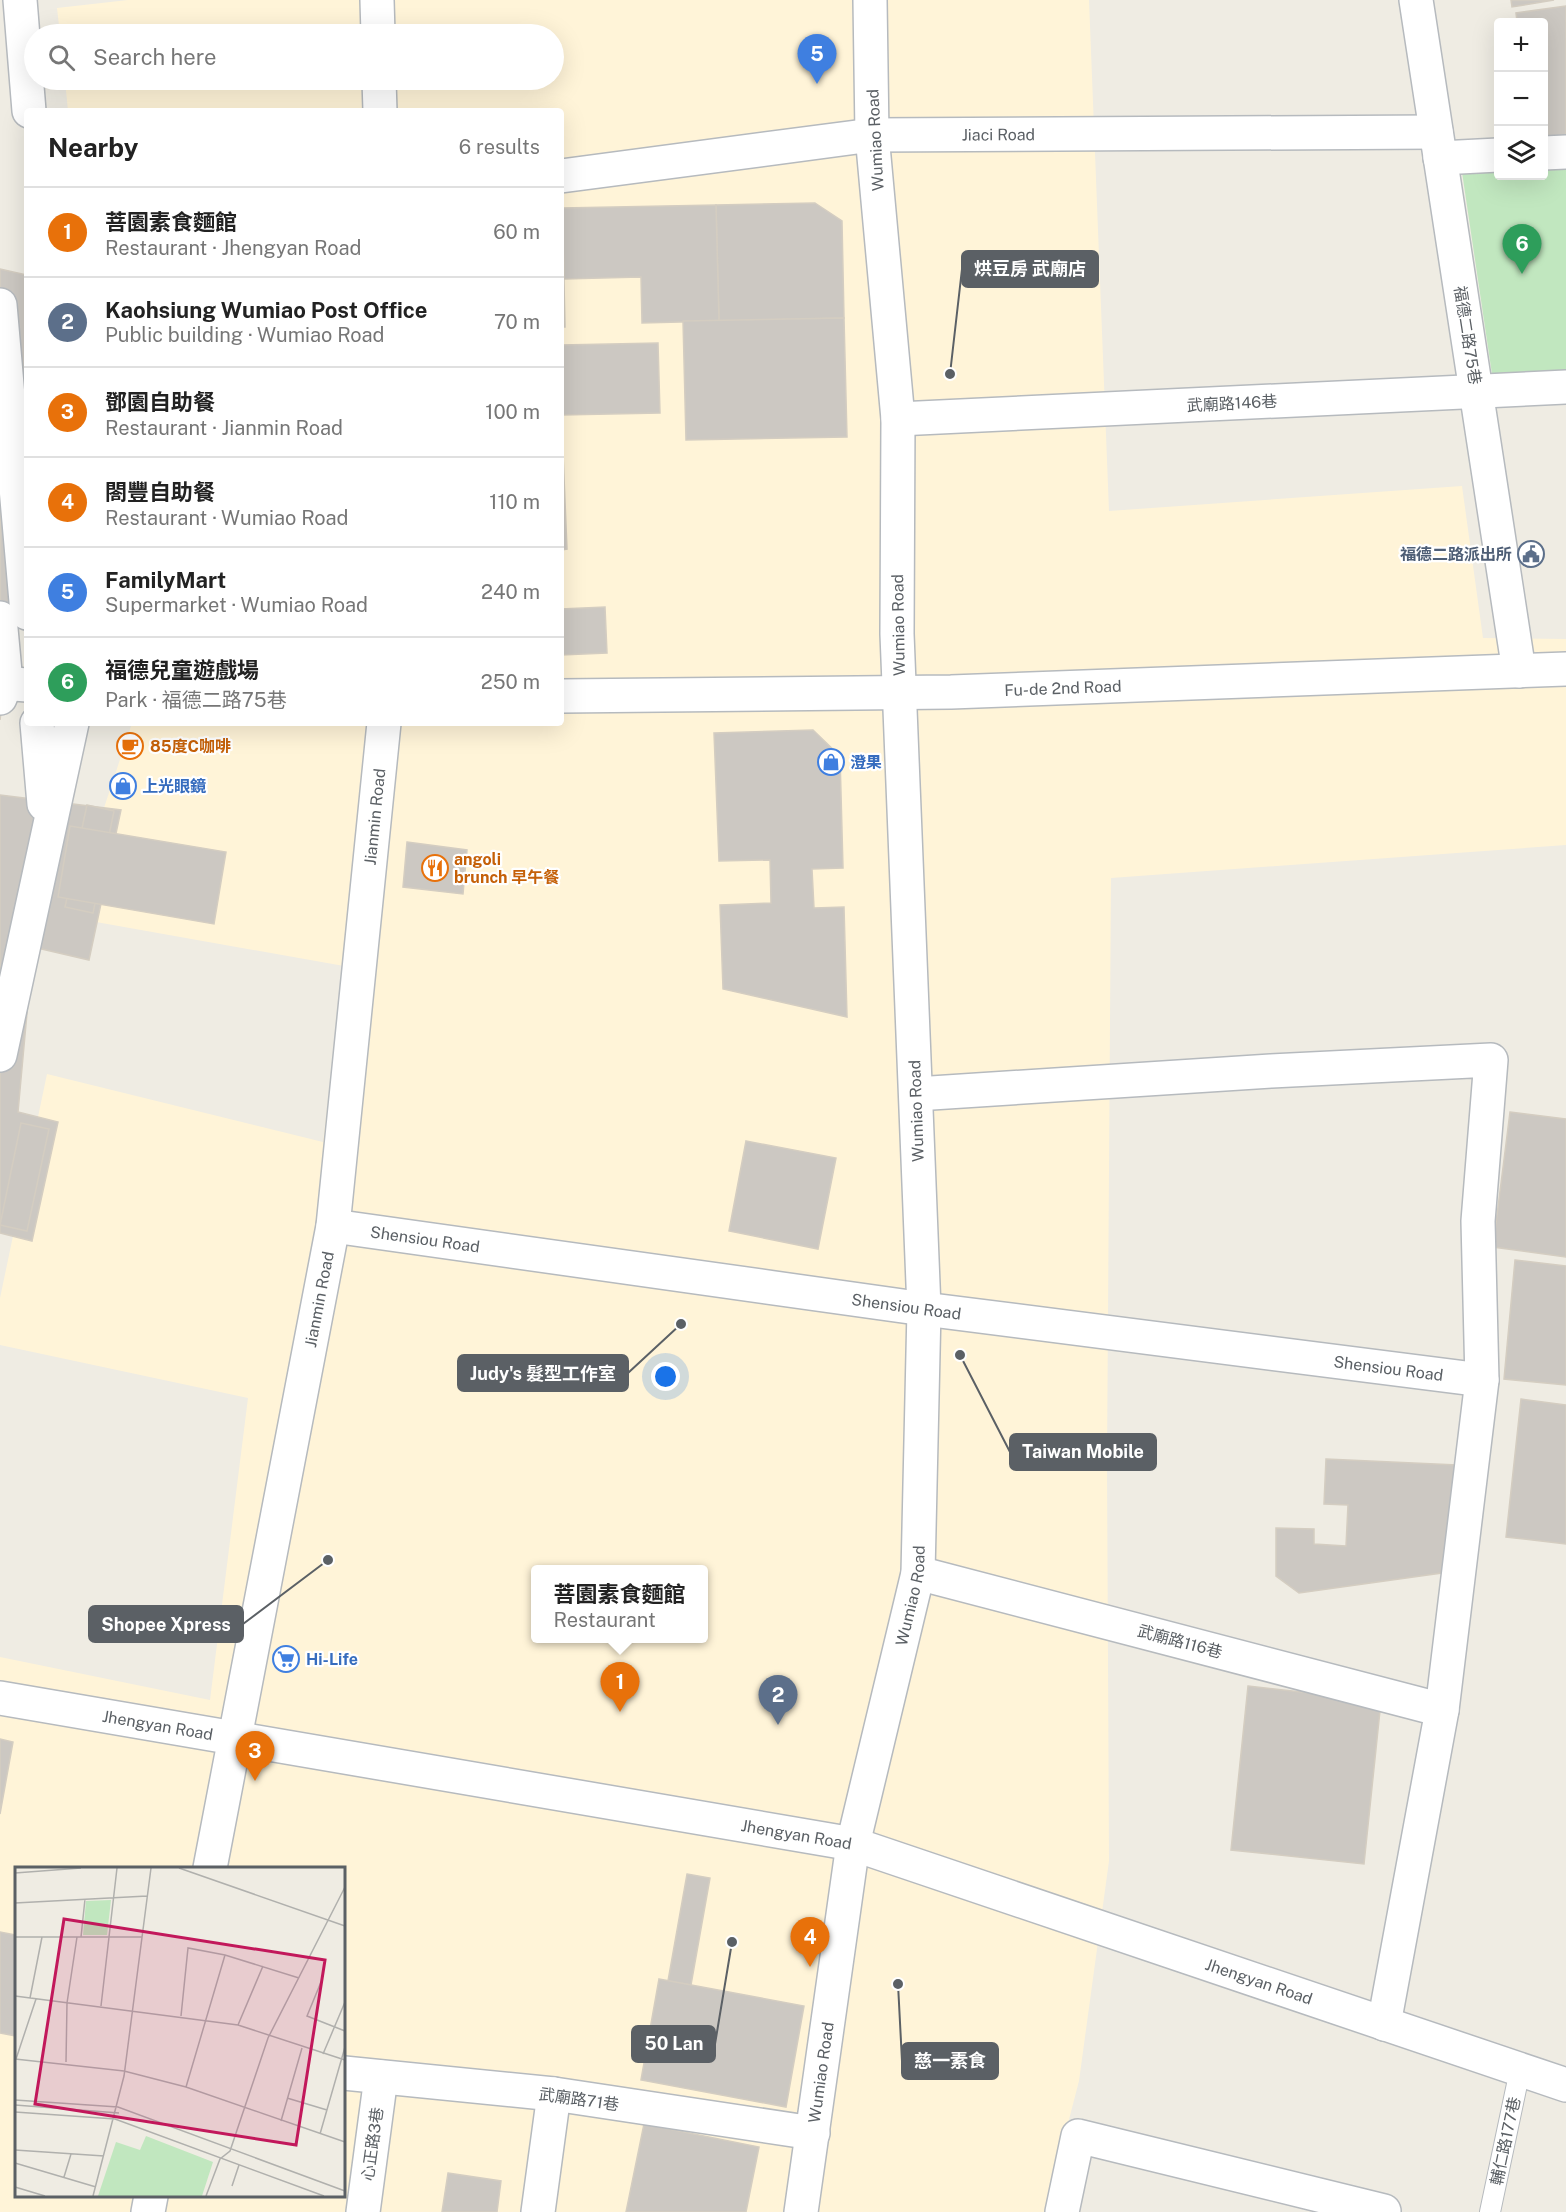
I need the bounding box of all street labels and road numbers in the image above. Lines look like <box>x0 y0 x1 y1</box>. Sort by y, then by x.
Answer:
street label: Wumiao Road <box>863 89 888 191</box>
street label: Jiaci Road <box>962 125 1035 145</box>
street label: 福德二路75巷 <box>1450 284 1485 386</box>
street label: 武廟路146巷 <box>1186 392 1278 415</box>
street label: Wumiao Road <box>888 574 909 676</box>
street label: Fu-de 2nd Road <box>1004 677 1122 700</box>
street label: Jianmin Road <box>361 767 389 866</box>
street label: Wumiao Road <box>905 1060 928 1162</box>
street label: Shensiou Road <box>369 1222 481 1257</box>
street label: Jianmin Road <box>301 1250 338 1349</box>
street label: Shensiou Road <box>850 1290 962 1324</box>
street label: Shensiou Road <box>1332 1352 1444 1385</box>
street label: Wumiao Road <box>892 1545 929 1648</box>
street label: 武廟路116巷 <box>1135 1621 1224 1662</box>
street label: Jhengyan Road <box>101 1707 214 1744</box>
street label: Jhengyan Road <box>740 1816 853 1854</box>
street label: Jhengyan Road <box>1203 1955 1315 2009</box>
street label: Wumiao Road <box>805 2021 838 2124</box>
street label: 武廟路71巷 <box>538 2084 620 2115</box>
street label: 輔仁路177巷 <box>1487 2095 1524 2187</box>
street label: 心正路3巷 <box>358 2106 387 2182</box>

